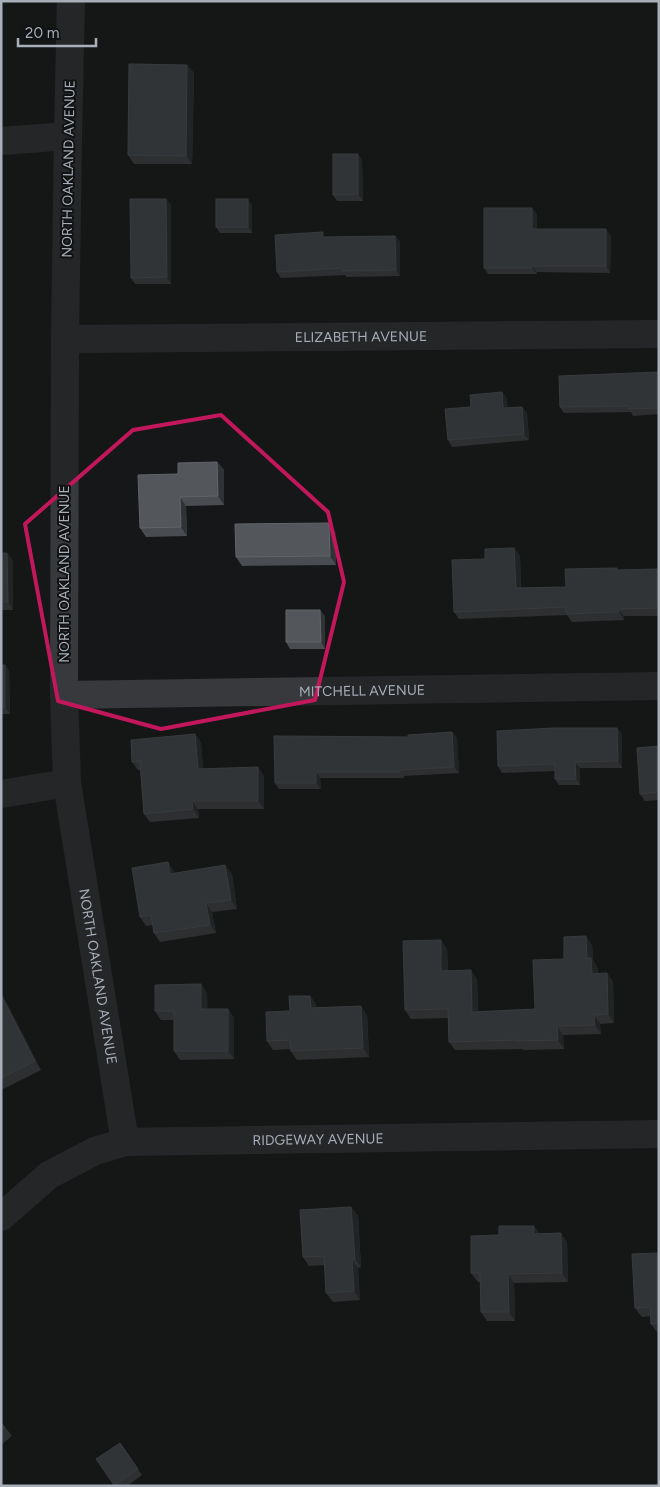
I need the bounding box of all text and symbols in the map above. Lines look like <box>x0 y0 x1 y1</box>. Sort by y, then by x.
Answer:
scale bar <box>18 15 95 47</box>
text: 20 m <box>25 24 59 42</box>
street label: NORTH OAKLAND AVENUE <box>58 80 79 258</box>
street label: ELIZABETH AVENUE <box>295 328 427 346</box>
street label: NORTH OAKLAND AVENUE <box>56 485 73 663</box>
street label: MITCHELL AVENUE <box>299 682 425 700</box>
street label: NORTH OAKLAND AVENUE <box>75 887 120 1066</box>
street label: RIDGEWAY AVENUE <box>252 1130 384 1149</box>

